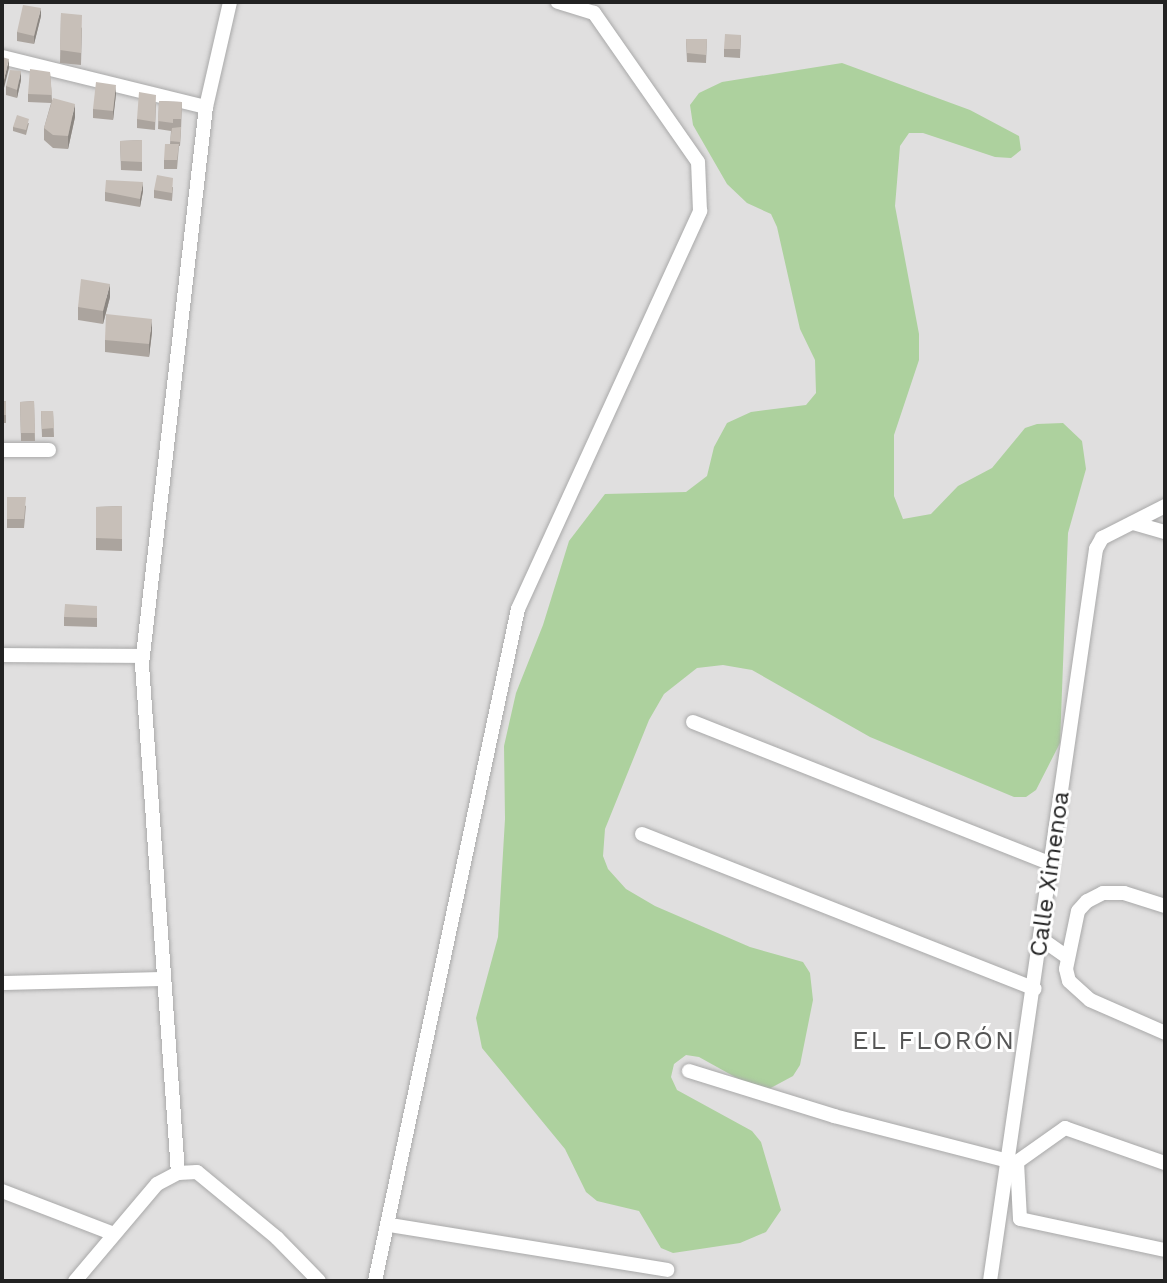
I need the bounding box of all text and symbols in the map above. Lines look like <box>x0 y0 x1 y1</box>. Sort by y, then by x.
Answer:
street label: Calle Ximenoa <box>1024 789 1076 959</box>
district label: EL FLORÓN <box>853 1025 1015 1057</box>

